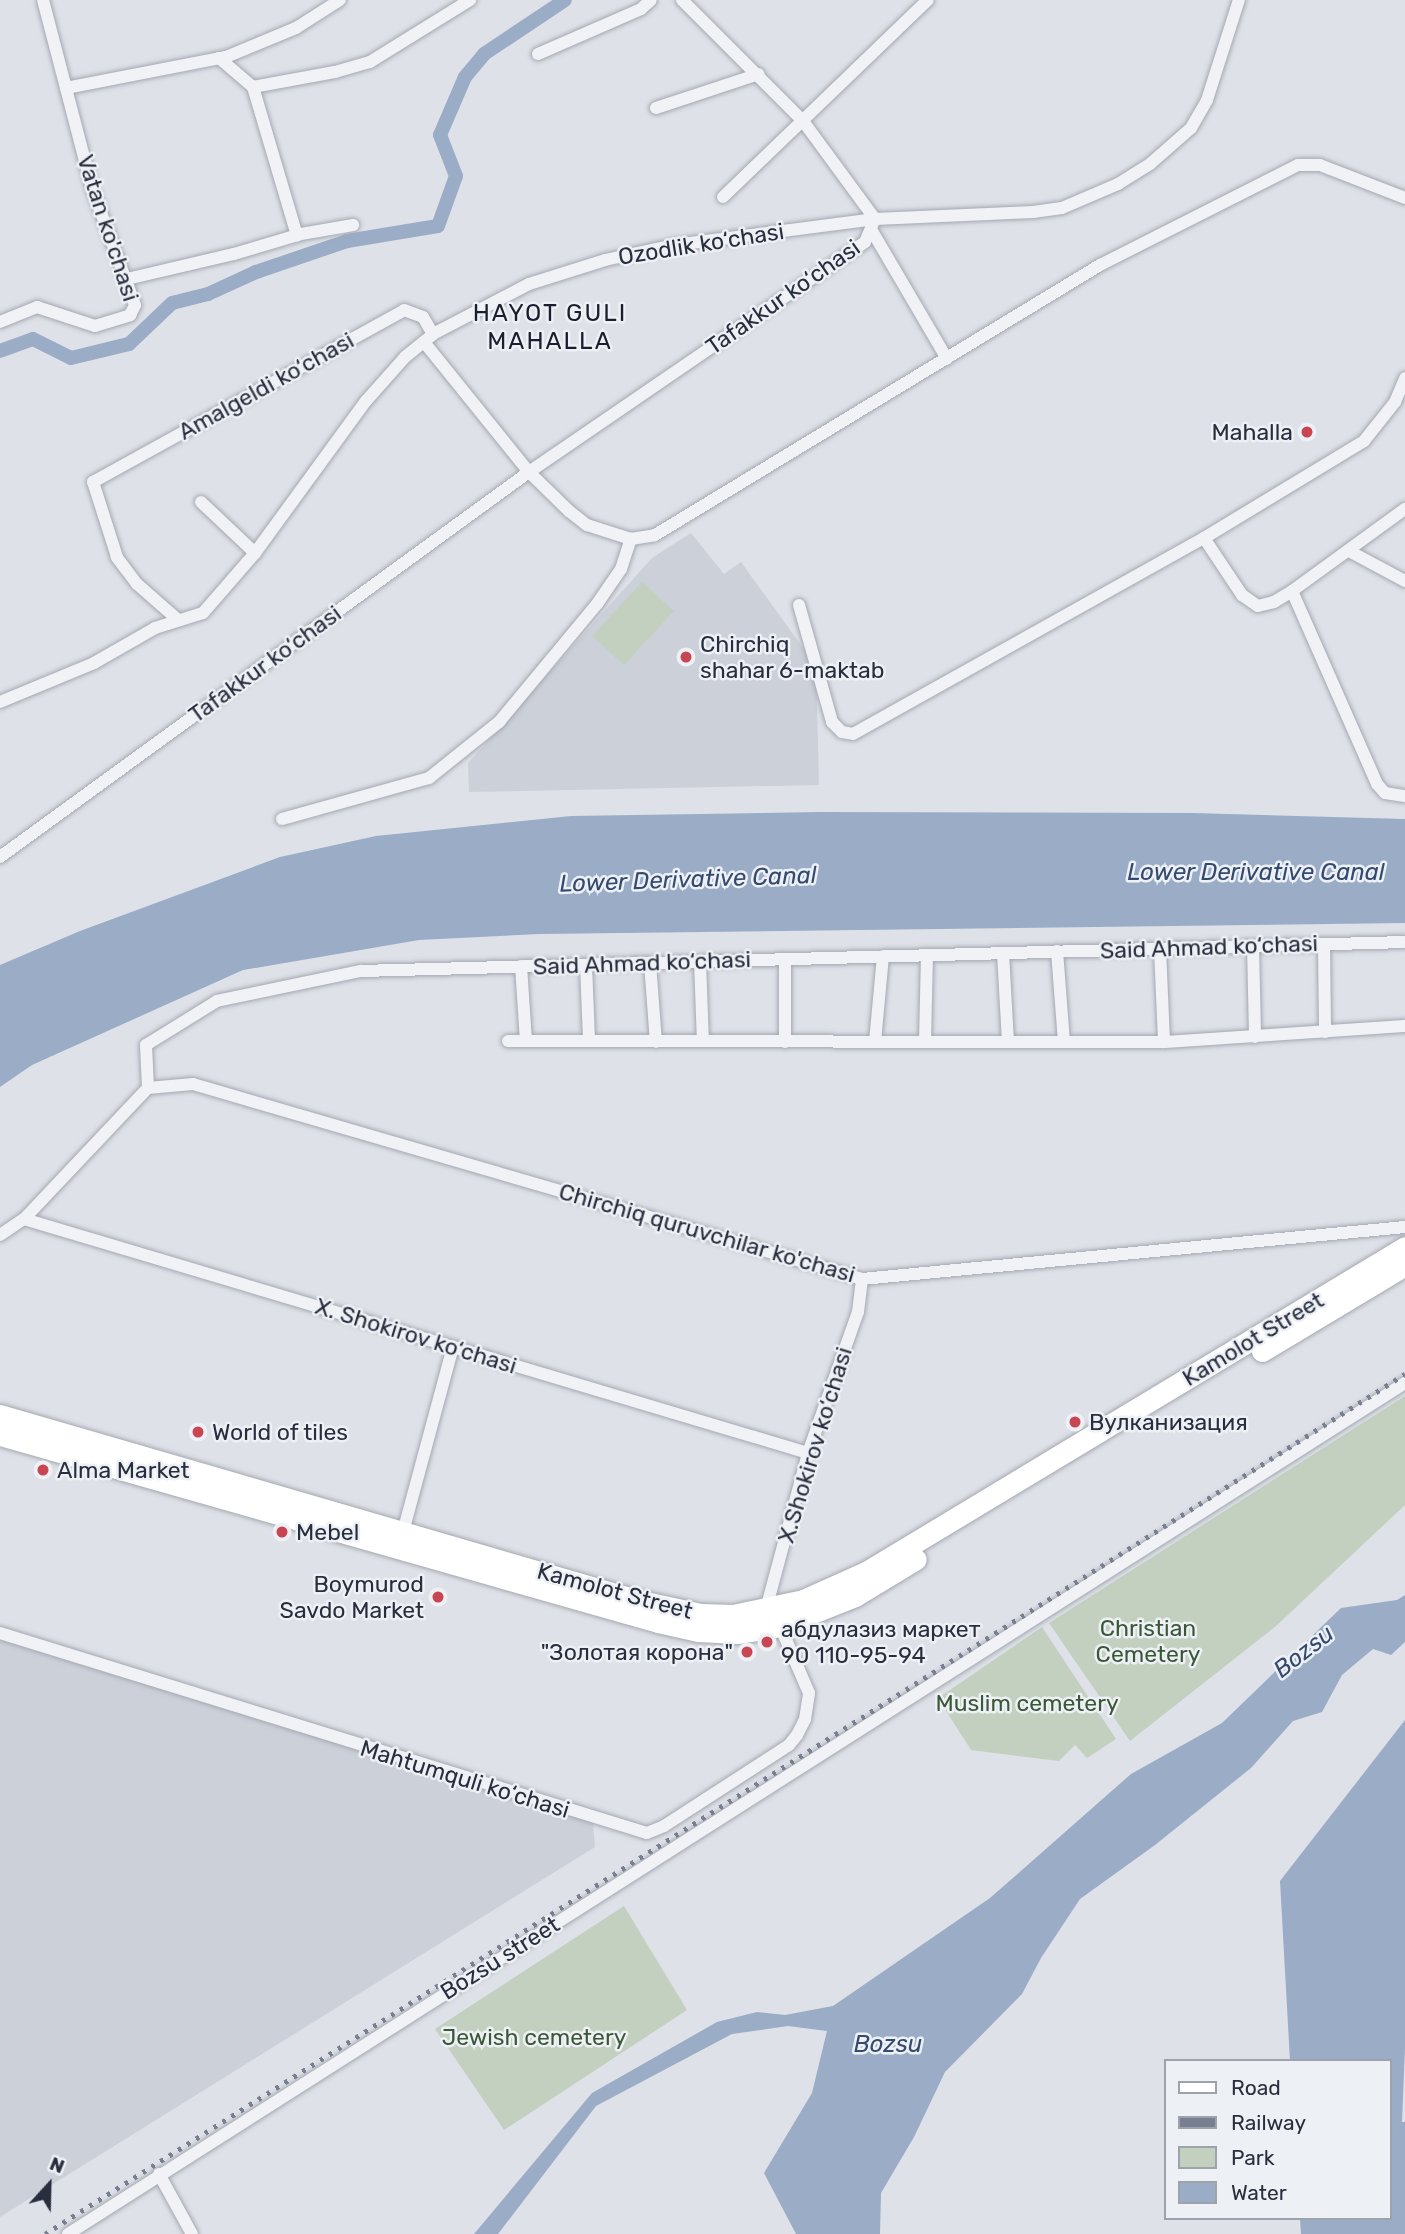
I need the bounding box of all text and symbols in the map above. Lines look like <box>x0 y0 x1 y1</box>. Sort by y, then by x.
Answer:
street label: Vatan ko'chasi <box>71 151 145 305</box>
street label: Ozodlik ko‘chasi <box>616 217 786 271</box>
street label: Tafakkur ko‘chasi <box>700 233 866 361</box>
district label: HAYOT GULI MAHALLA <box>474 300 626 356</box>
street label: Amalgeldi ko‘chasi <box>173 326 359 446</box>
place label: Mahalla <box>1211 418 1293 446</box>
marker: Mahalla <box>1299 424 1315 440</box>
street label: Tafakkur ko‘chasi <box>183 599 347 729</box>
place label: Chirchiq shahar 6-maktab <box>700 630 885 684</box>
marker: Chirchiq shahar 6-maktab <box>678 649 694 665</box>
water label: Lower Derivative Canal <box>1127 859 1385 887</box>
water label: Lower Derivative Canal <box>559 861 817 899</box>
street label: Said Ahmad ko‘chasi <box>1099 929 1319 965</box>
street label: Said Ahmad ko‘chasi <box>532 945 752 981</box>
street label: Chirchiq quruvchilar ko'chasi <box>556 1177 858 1289</box>
street label: Kamolot Street <box>1177 1286 1329 1392</box>
street label: X. Shokirov ko‘chasi <box>312 1292 520 1380</box>
street label: X.Shokirov ko‘chasi <box>772 1343 858 1547</box>
place label: Вулканизация <box>1089 1408 1248 1436</box>
marker: Вулканизация <box>1067 1414 1083 1430</box>
place label: World of tiles <box>212 1418 349 1446</box>
marker: World of tiles <box>190 1424 206 1440</box>
place label: Alma Market <box>57 1456 190 1484</box>
marker: Alma Market <box>35 1462 51 1478</box>
place label: Mebel <box>296 1518 359 1546</box>
marker: Mebel <box>274 1524 290 1540</box>
street label: Kamolot Street <box>534 1557 696 1625</box>
place label: Boymurod Savdo Market <box>280 1570 424 1624</box>
marker: Boymurod Savdo Market <box>430 1589 446 1605</box>
park label: Christian Cemetery <box>1096 1614 1200 1668</box>
place label: абдулазиз маркет 90 110-95-94 <box>781 1615 981 1669</box>
water label: Bozsu <box>1268 1620 1340 1684</box>
marker: абдулазиз маркет 90 110-95-94 <box>759 1634 775 1650</box>
place label: "Золотая корона" <box>541 1638 733 1666</box>
marker: "Золотая корона" <box>739 1644 755 1660</box>
park label: Muslim cemetery <box>935 1689 1119 1717</box>
street label: Mahtumquli ko‘chasi <box>357 1734 573 1824</box>
street label: Bozsu street <box>435 1910 565 2006</box>
park label: Jewish cemetery <box>442 2023 626 2051</box>
water label: Bozsu <box>854 2031 922 2059</box>
legend <box>1164 2059 1391 2220</box>
text: Road <box>1231 2075 1281 2100</box>
text: Railway <box>1231 2110 1306 2135</box>
text: Park <box>1231 2145 1275 2170</box>
north arrow <box>14 2150 84 2220</box>
text: N <box>46 2152 68 2178</box>
text: Water <box>1231 2180 1287 2205</box>

